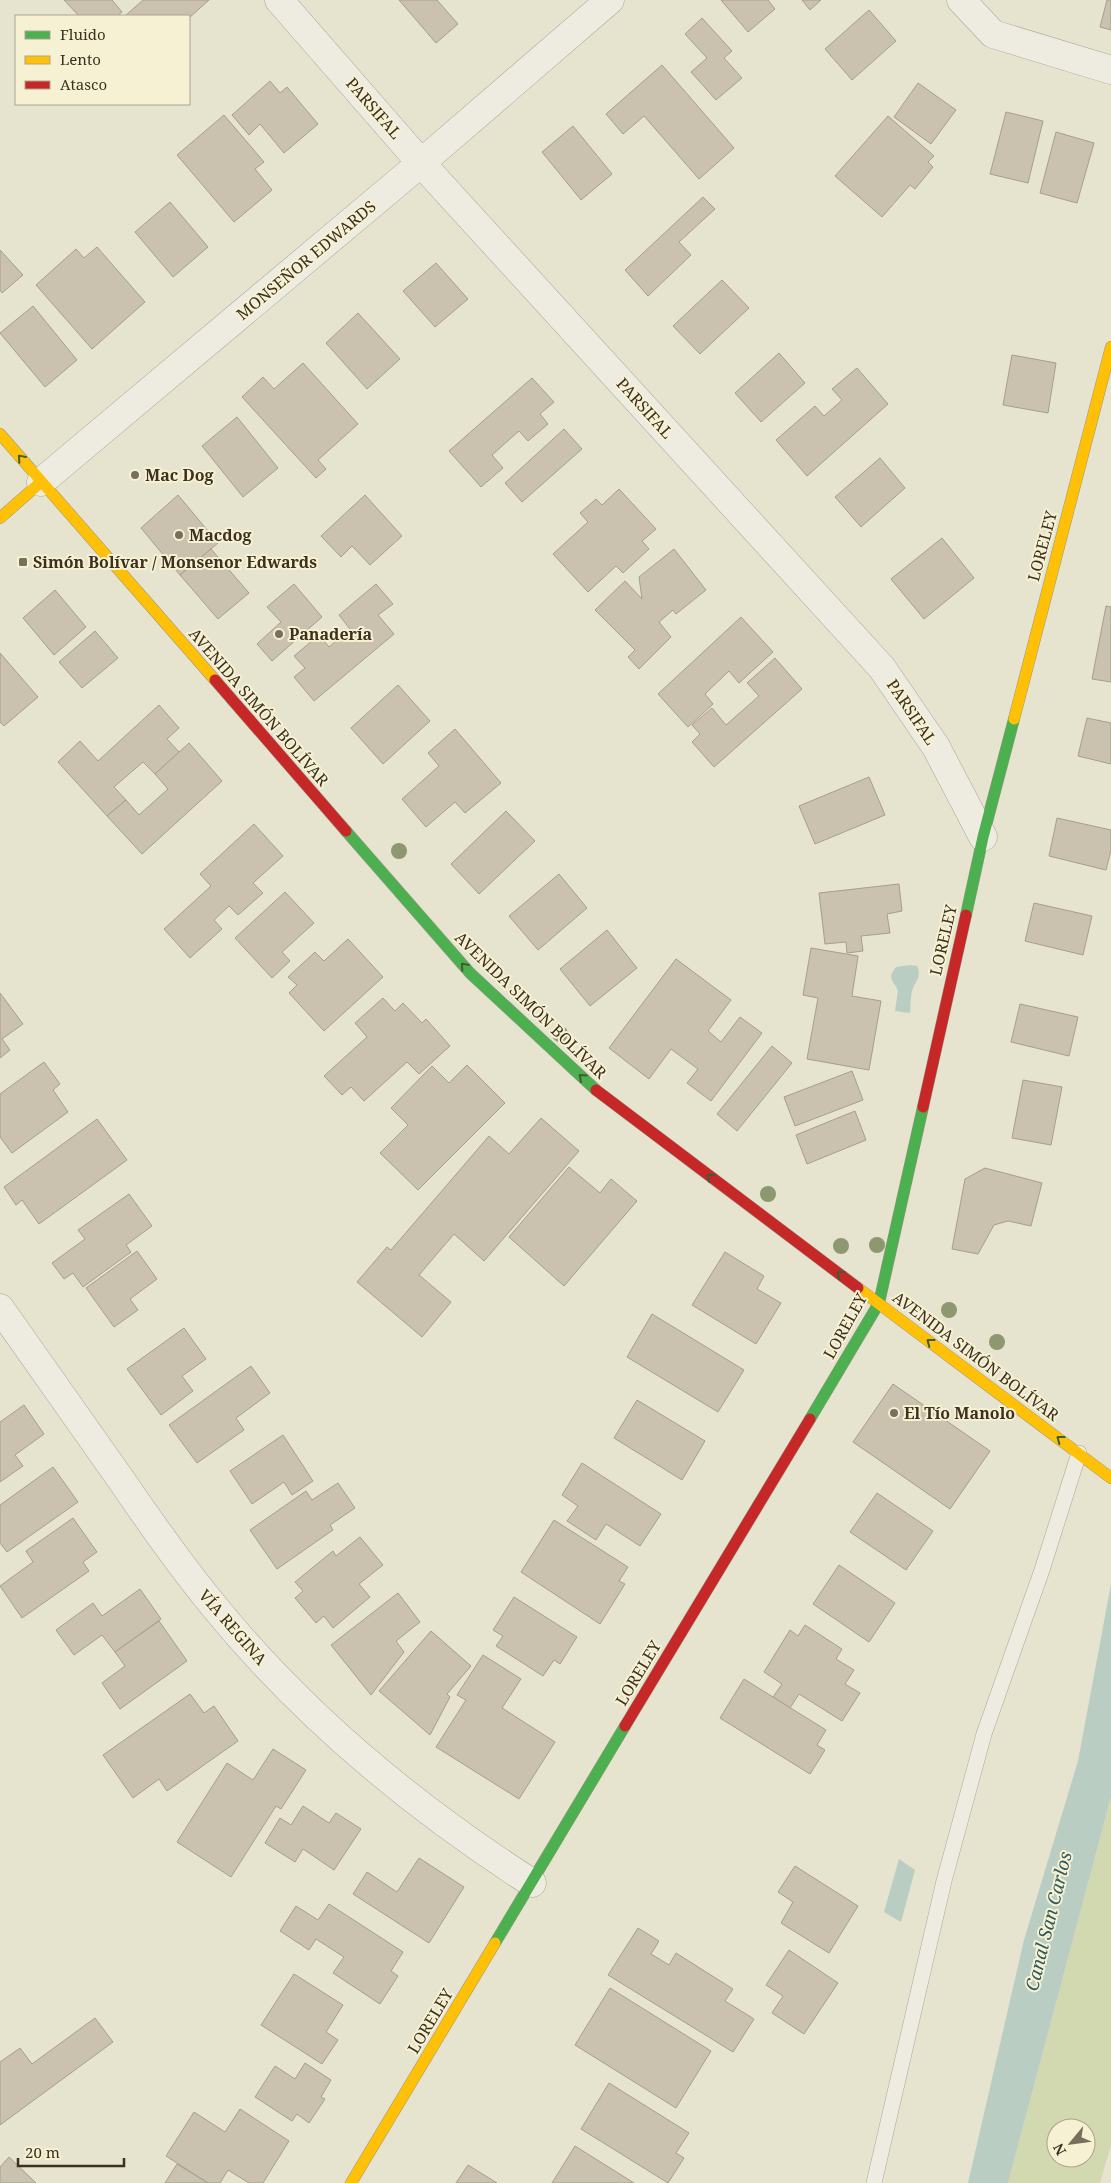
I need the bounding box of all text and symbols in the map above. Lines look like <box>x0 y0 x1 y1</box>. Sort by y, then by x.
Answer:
legend <box>15 15 190 105</box>
text: Fluido <box>60 24 106 44</box>
text: Lento <box>60 49 101 69</box>
street label: PARSIFAL <box>341 73 407 143</box>
text: Atasco <box>60 74 107 94</box>
street label: MONSEÑOR EDWARDS <box>232 195 380 325</box>
street label: PARSIFAL <box>612 373 678 443</box>
one-way arrow <box>18 455 27 464</box>
place label: Mac Dog <box>145 464 214 486</box>
marker: Mac Dog <box>129 469 141 481</box>
street label: LORELEY <box>1022 507 1062 584</box>
place label: Macdog <box>189 524 251 546</box>
marker: Macdog <box>173 529 185 541</box>
place label: Simón Bolívar / Monsenor Edwards <box>33 551 317 573</box>
marker: Simón Bolívar / Monsenor Edwards <box>17 556 29 568</box>
street label: AVENIDA SIMÓN BOLÍVAR <box>184 623 334 791</box>
place label: Panadería <box>289 623 373 645</box>
marker: Panadería <box>273 628 285 640</box>
street label: PARSIFAL <box>882 675 942 749</box>
street label: LORELEY <box>924 902 962 978</box>
street label: AVENIDA SIMÓN BOLÍVAR <box>450 927 612 1084</box>
one-way arrow <box>460 962 469 971</box>
one-way arrow <box>578 1074 587 1083</box>
one-way arrow <box>706 1174 716 1183</box>
one-way arrow <box>837 1272 846 1280</box>
street label: AVENIDA SIMÓN BOLÍVAR <box>888 1286 1064 1426</box>
street label: LORELEY <box>818 1288 873 1363</box>
one-way arrow <box>927 1339 936 1347</box>
place label: El Tío Manolo <box>904 1402 1015 1424</box>
marker: El Tío Manolo <box>888 1407 900 1419</box>
one-way arrow <box>1056 1436 1066 1445</box>
street label: VÍA REGINA <box>194 1585 272 1670</box>
street label: LORELEY <box>610 1636 666 1709</box>
water label: Canal San Carlos <box>1019 1849 1077 1993</box>
street label: LORELEY <box>402 1984 458 2057</box>
north arrow <box>1046 2118 1096 2168</box>
scale bar <box>18 2136 124 2168</box>
text: N <box>1048 2140 1070 2159</box>
text: 20 m <box>25 2142 60 2162</box>

